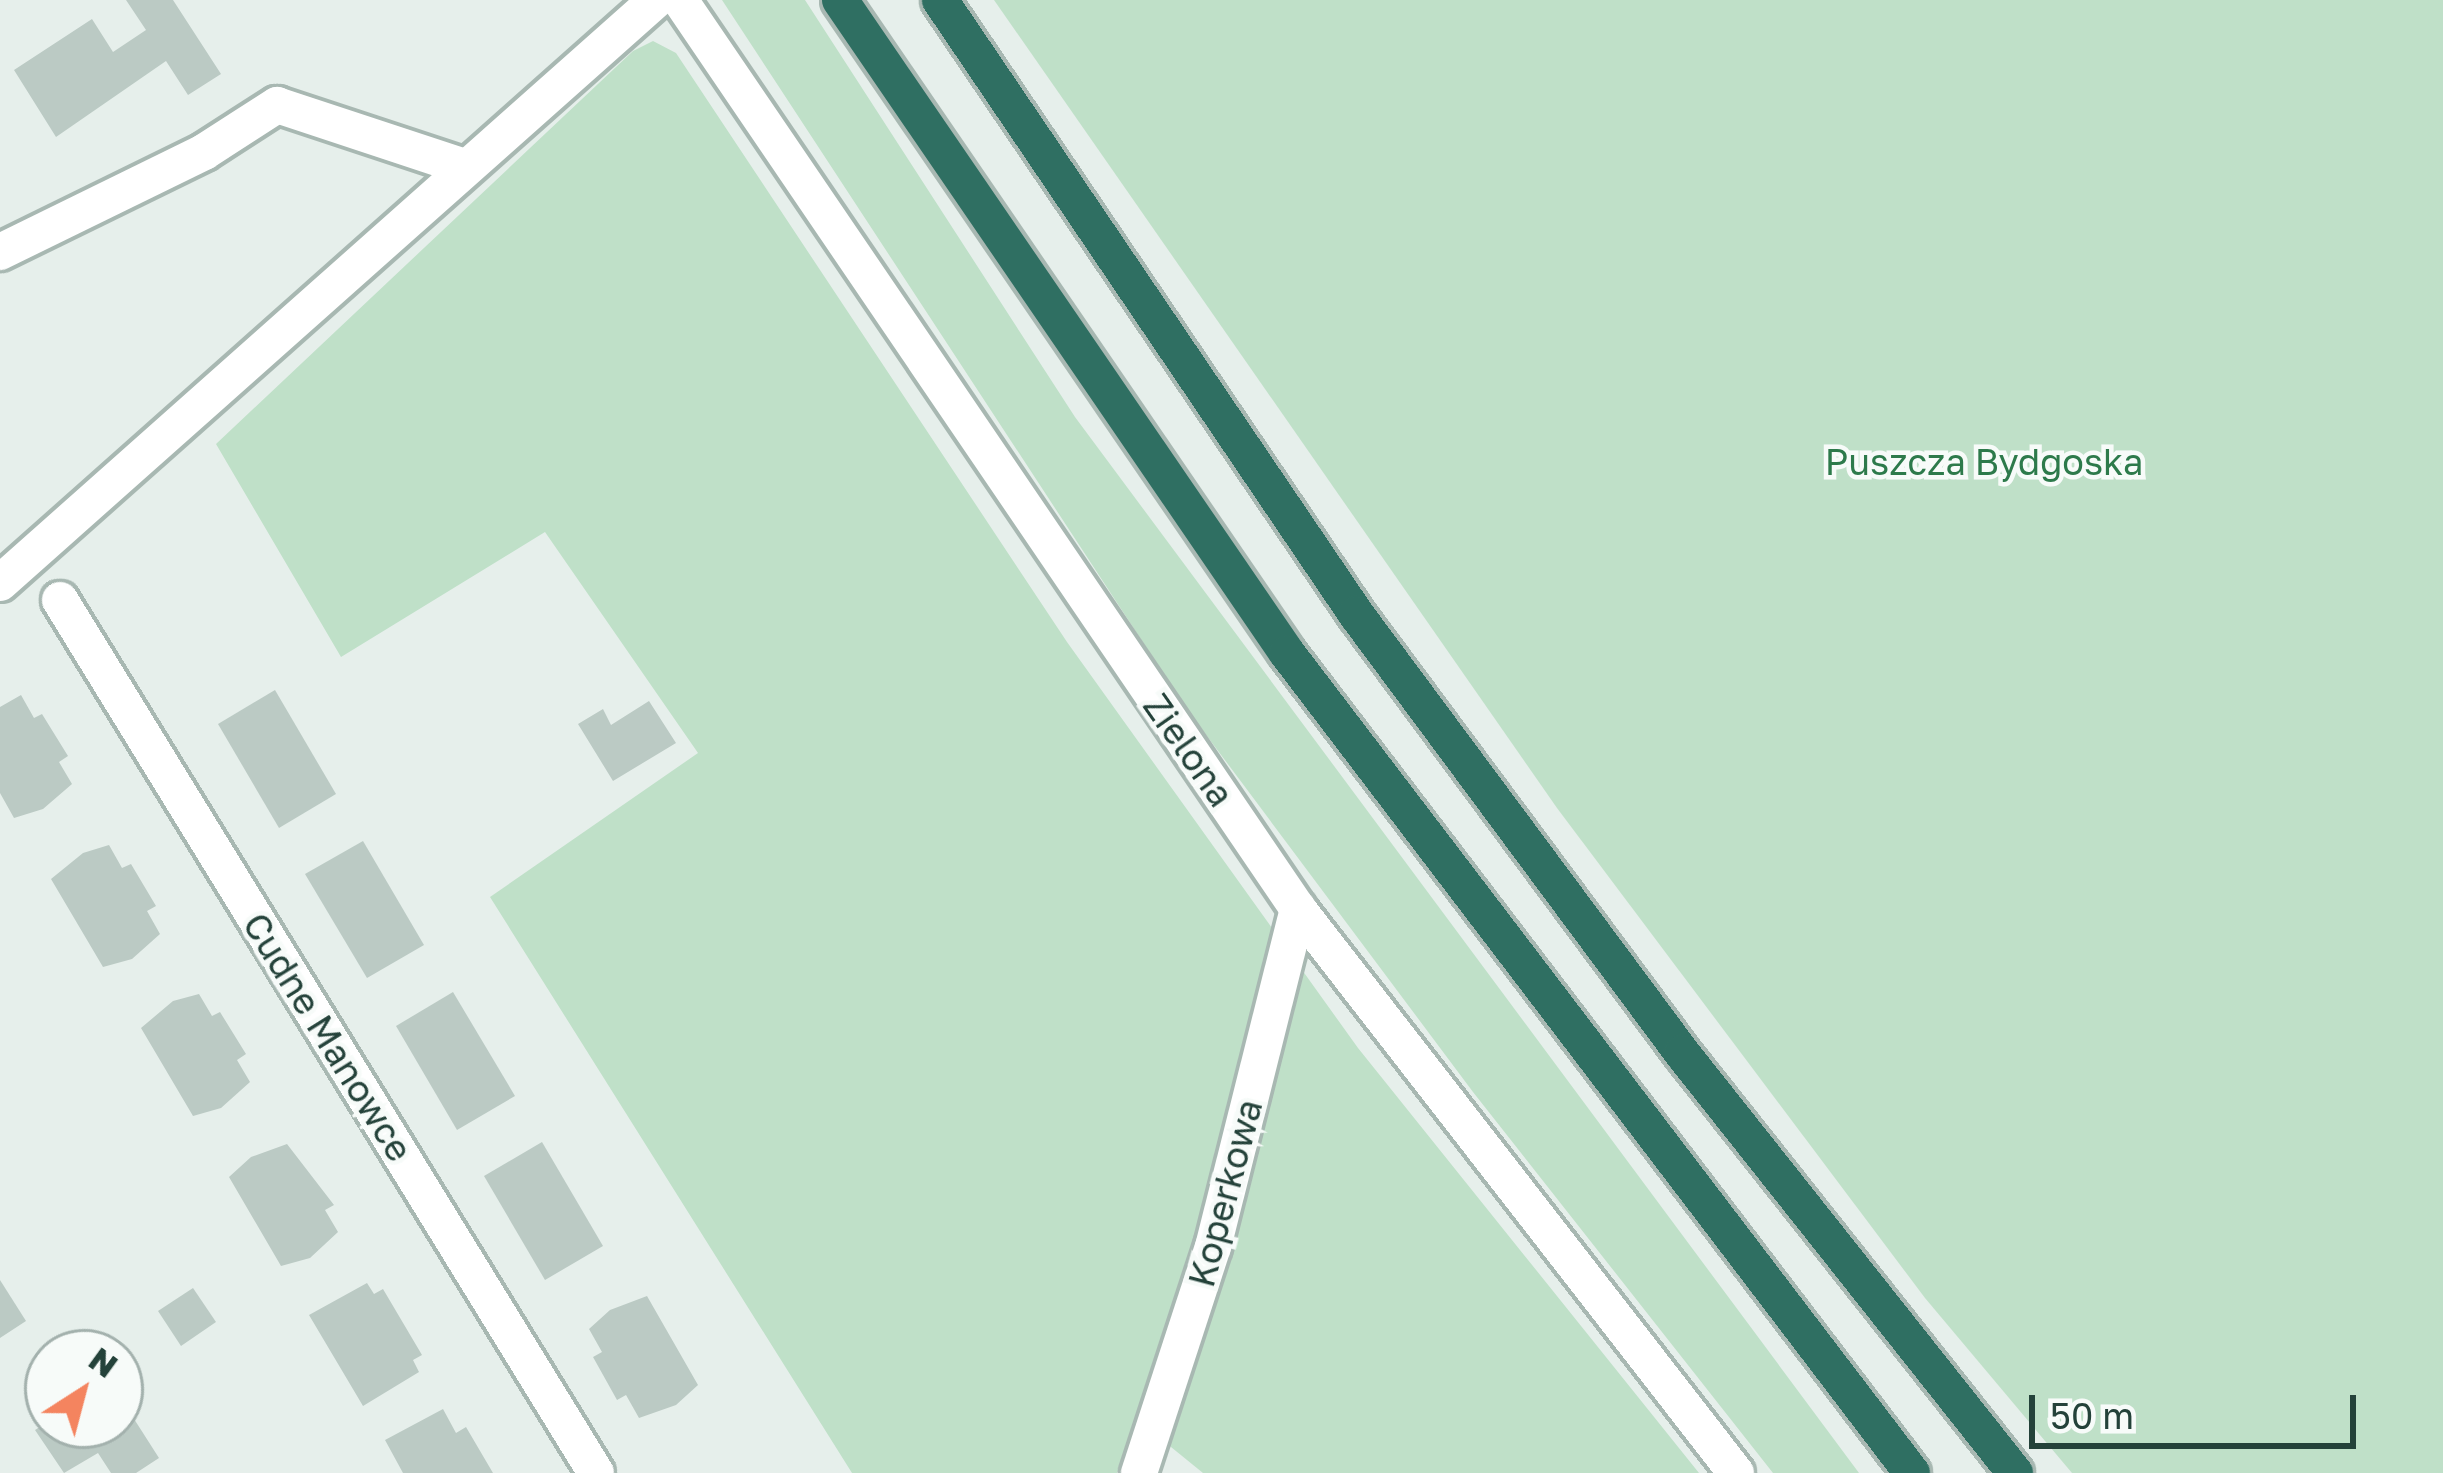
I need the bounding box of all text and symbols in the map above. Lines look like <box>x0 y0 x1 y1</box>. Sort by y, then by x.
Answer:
park label: Puszcza Bydgoska <box>1825 440 2143 484</box>
street label: Zielona <box>1135 685 1243 815</box>
street label: Cudne Manowce <box>234 905 422 1169</box>
street label: Koperkowa <box>1179 1094 1271 1292</box>
north arrow <box>24 1329 144 1449</box>
text: N <box>82 1339 125 1385</box>
scale bar <box>2035 1371 2362 1445</box>
text: 50 m <box>2050 1394 2134 1437</box>

